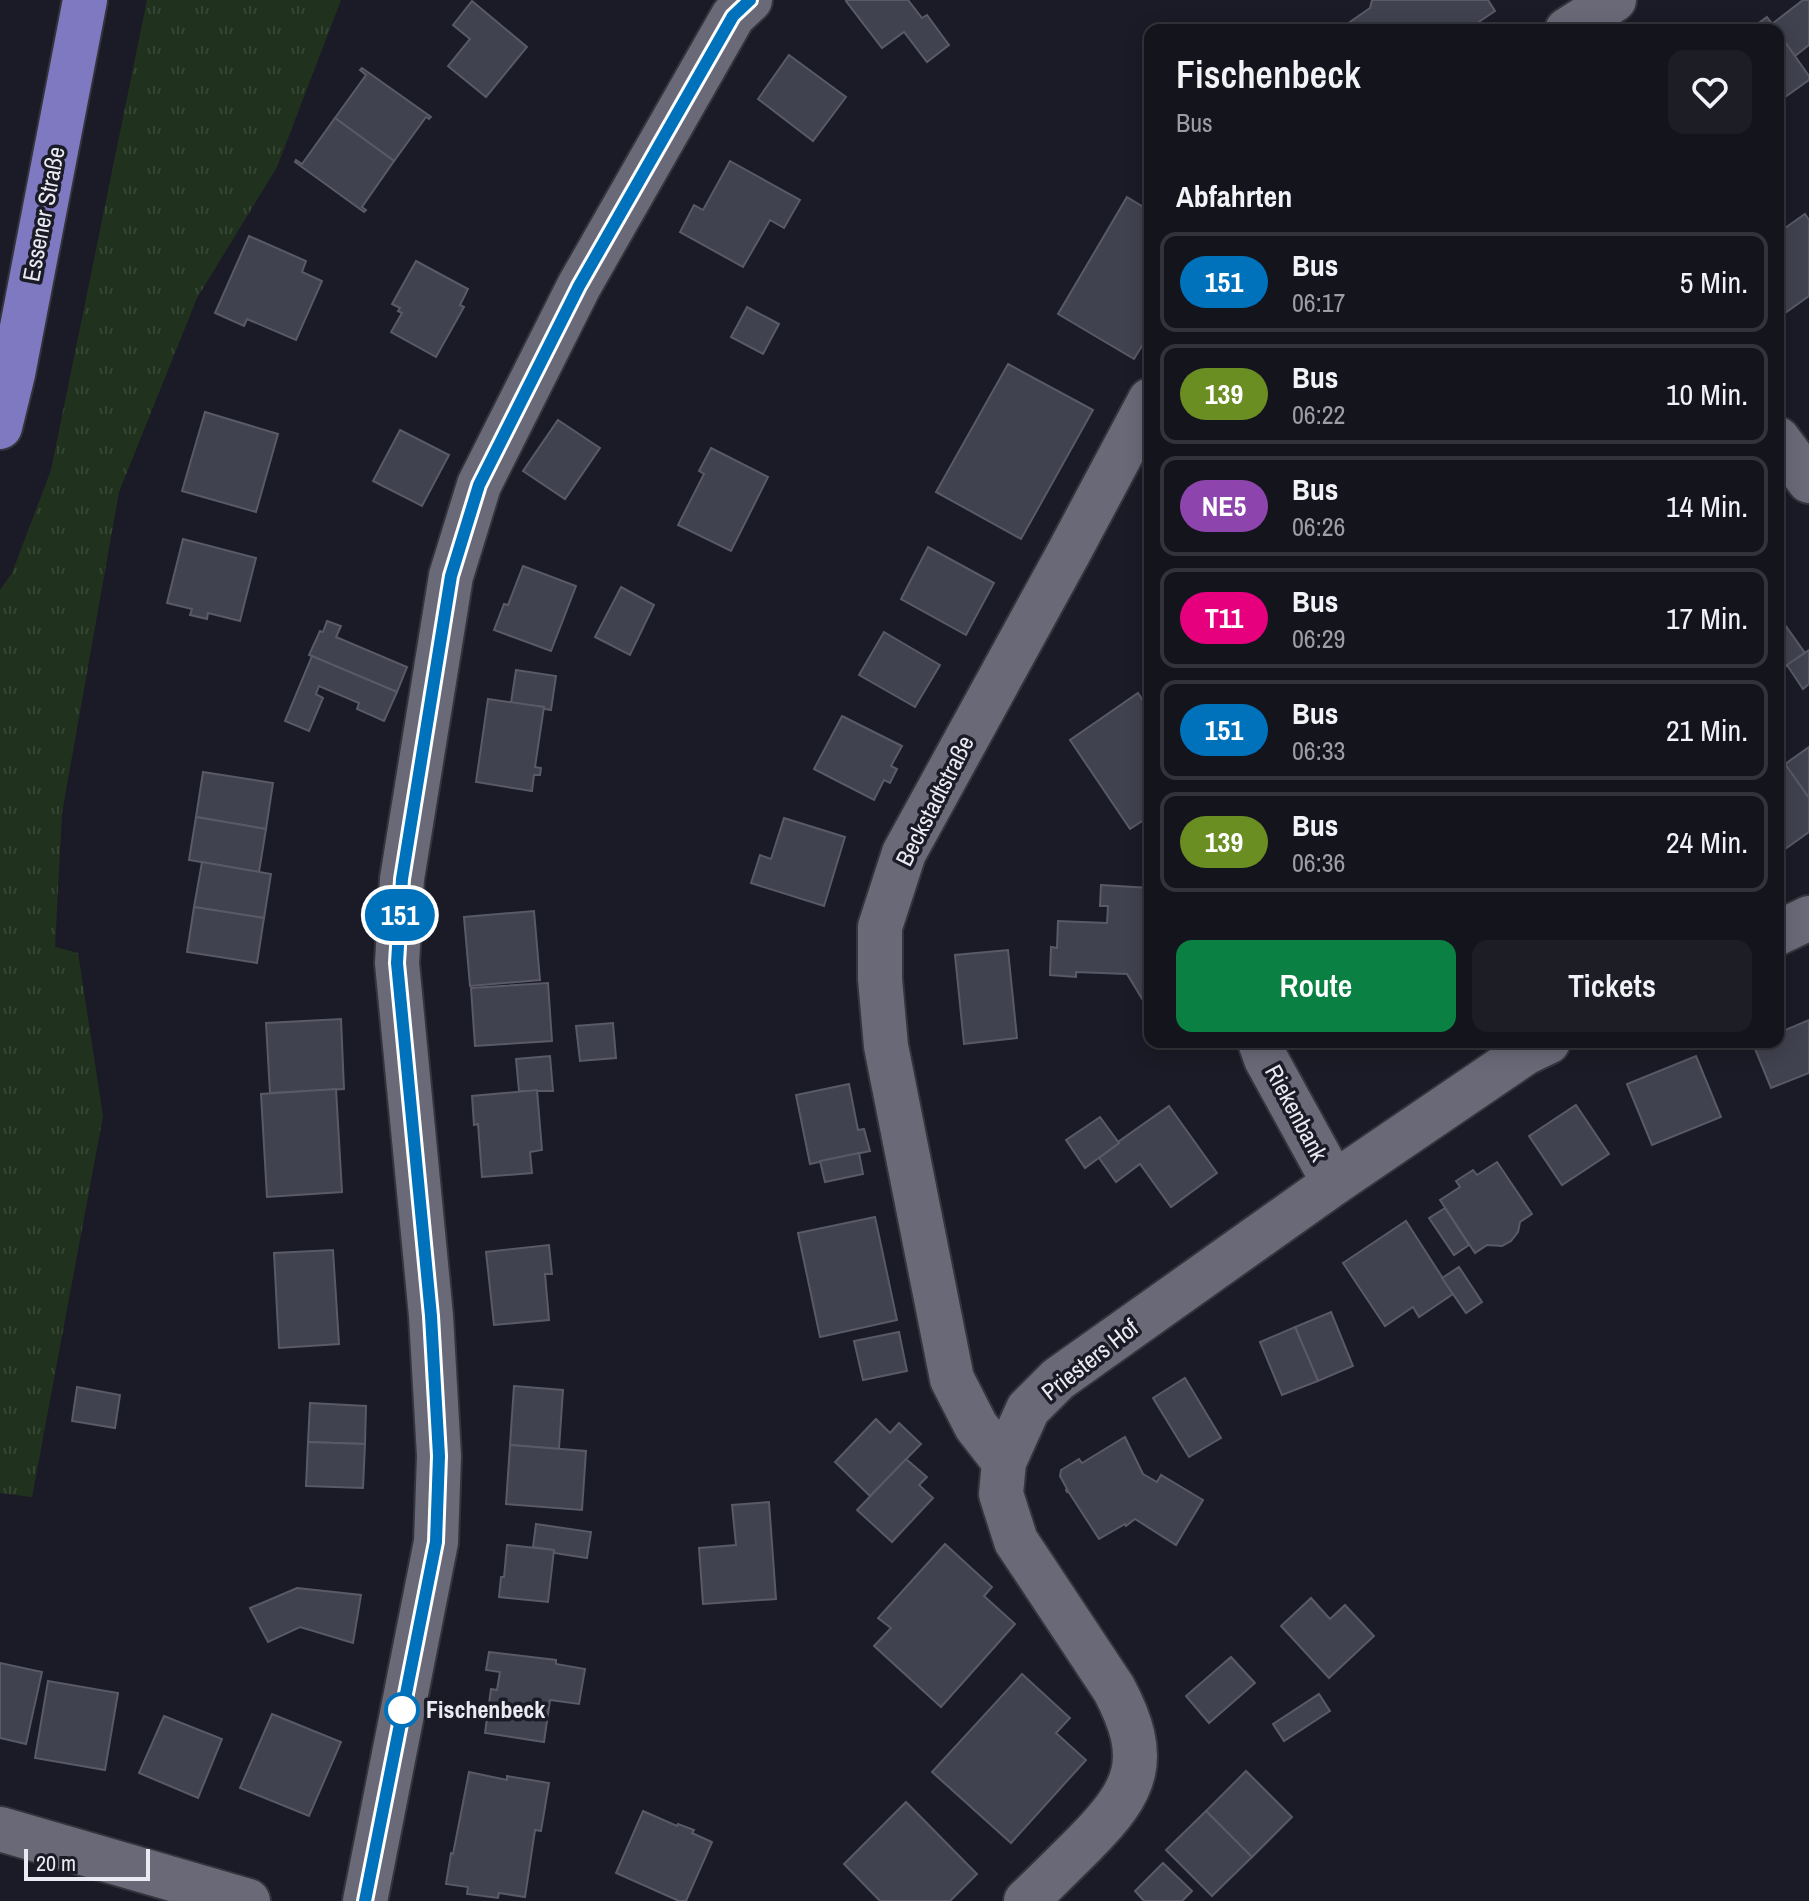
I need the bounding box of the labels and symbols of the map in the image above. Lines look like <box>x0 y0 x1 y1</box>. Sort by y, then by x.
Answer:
street label: Essener Straße <box>14 144 72 284</box>
street label: Beckstadtstraße <box>888 730 981 871</box>
line badge: 151 <box>354 889 446 941</box>
street label: Riekenbank <box>1258 1059 1336 1167</box>
street label: Priesters Hof <box>1034 1311 1145 1407</box>
marker: Fischenbeck <box>385 1693 419 1727</box>
place label: Fischenbeck <box>426 1693 545 1725</box>
scale bar <box>24 1845 150 1881</box>

